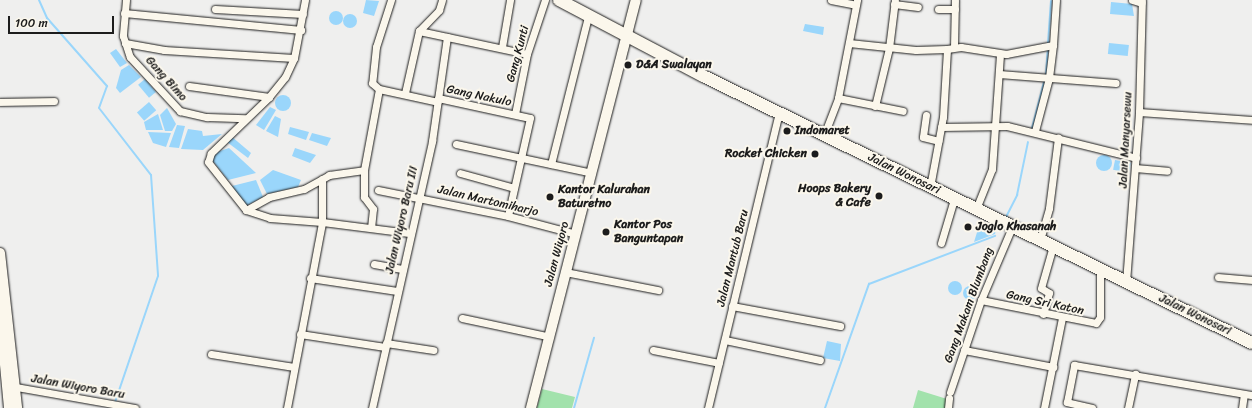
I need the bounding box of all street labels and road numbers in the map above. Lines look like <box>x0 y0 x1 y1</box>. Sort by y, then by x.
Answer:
street label: Gang Kunti <box>504 24 532 84</box>
street label: Gang Bimo <box>142 54 190 104</box>
street label: Gang Nakulo <box>445 82 513 110</box>
street label: Jalan Manyarsewu <box>1116 92 1136 188</box>
street label: Jalan Wonosari <box>866 150 942 198</box>
street label: Jalan Wiyoro Baru III <box>383 165 421 275</box>
street label: Jalan Martomiharjo <box>437 182 539 220</box>
street label: Jalan Mantub Baru <box>714 208 752 308</box>
street label: Jalan Wiyoro <box>541 220 573 288</box>
street label: Gang Makam Blumbang <box>941 246 997 364</box>
street label: Gang Sri Katon <box>1005 288 1085 318</box>
street label: Jalan Wonosari <box>1157 291 1233 339</box>
street label: Jalan Wiyoro Baru <box>30 372 126 402</box>

